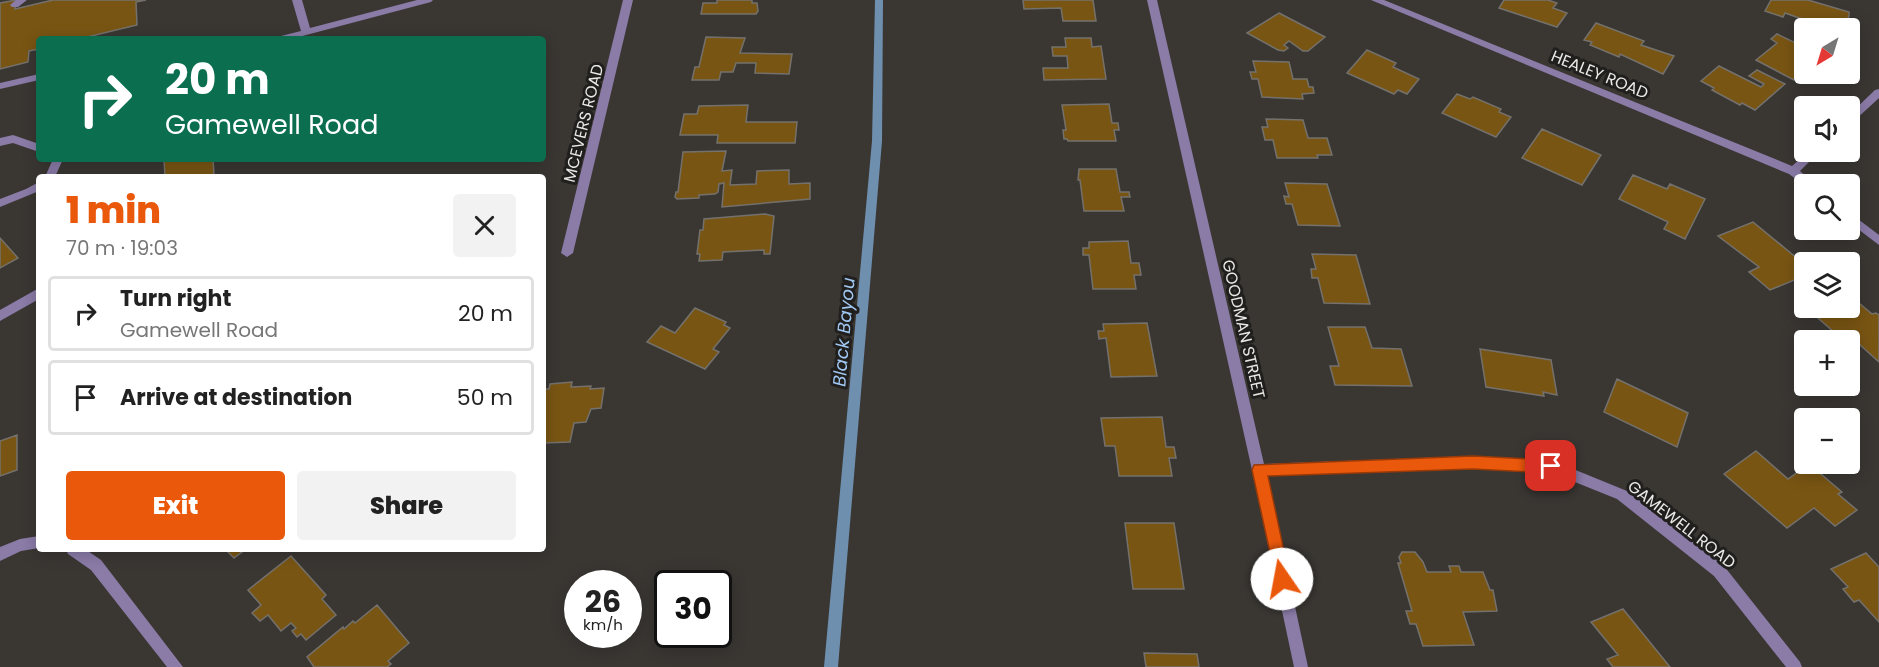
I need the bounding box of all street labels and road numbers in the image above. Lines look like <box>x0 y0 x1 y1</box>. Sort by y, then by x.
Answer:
street label: HEALEY ROAD <box>1548 44 1652 104</box>
street label: MCEVERS ROAD <box>558 62 609 185</box>
street label: GOODMAN STREET <box>1216 257 1271 401</box>
street label: GAMEWELL ROAD <box>1623 475 1741 574</box>

